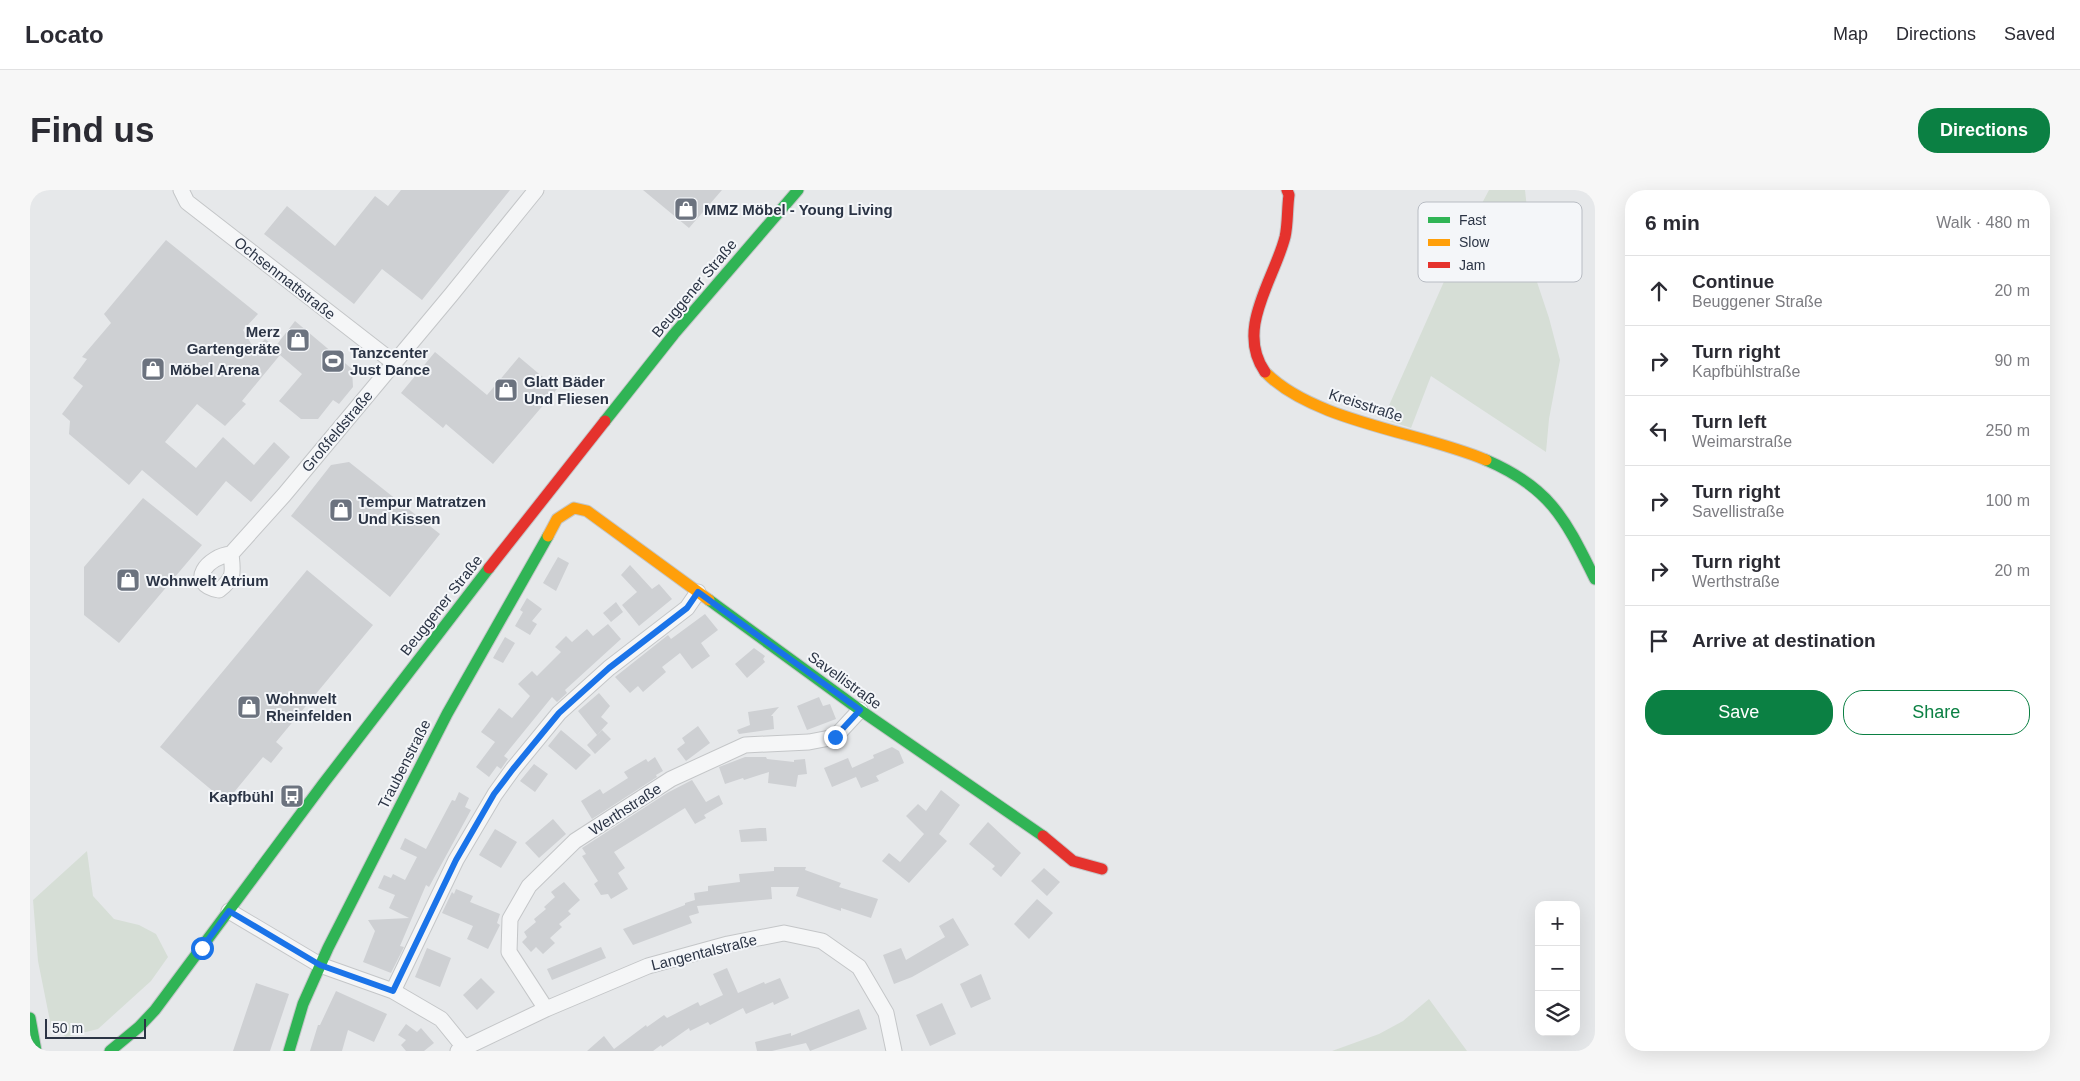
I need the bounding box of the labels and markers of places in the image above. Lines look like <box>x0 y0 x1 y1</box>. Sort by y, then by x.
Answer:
shop icon: MMZ Möbel - Young Living <box>673 196 699 222</box>
place label: MMZ Möbel - Young Living <box>704 201 893 218</box>
place label: Merz Gartengeräte <box>187 323 280 357</box>
shop icon: Merz Gartengeräte <box>285 327 311 353</box>
place label: Tanzcenter Just Dance <box>350 344 430 378</box>
sports icon: Tanzcenter Just Dance <box>320 348 346 374</box>
shop icon: Möbel Arena <box>140 356 166 382</box>
place label: Möbel Arena <box>170 361 260 378</box>
place label: Glatt Bäder Und Fliesen <box>524 373 609 407</box>
shop icon: Glatt Bäder Und Fliesen <box>493 377 519 403</box>
place label: Tempur Matratzen Und Kissen <box>358 493 486 527</box>
shop icon: Tempur Matratzen Und Kissen <box>328 497 354 523</box>
shop icon: Wohnwelt Atrium <box>115 567 141 593</box>
place label: Wohnwelt Atrium <box>146 572 269 589</box>
place label: Wohnwelt Rheinfelden <box>266 690 352 724</box>
shop icon: Wohnwelt Rheinfelden <box>236 694 262 720</box>
bus stop icon: Kapfbühl <box>279 783 305 809</box>
place label: Kapfbühl <box>209 788 274 805</box>

